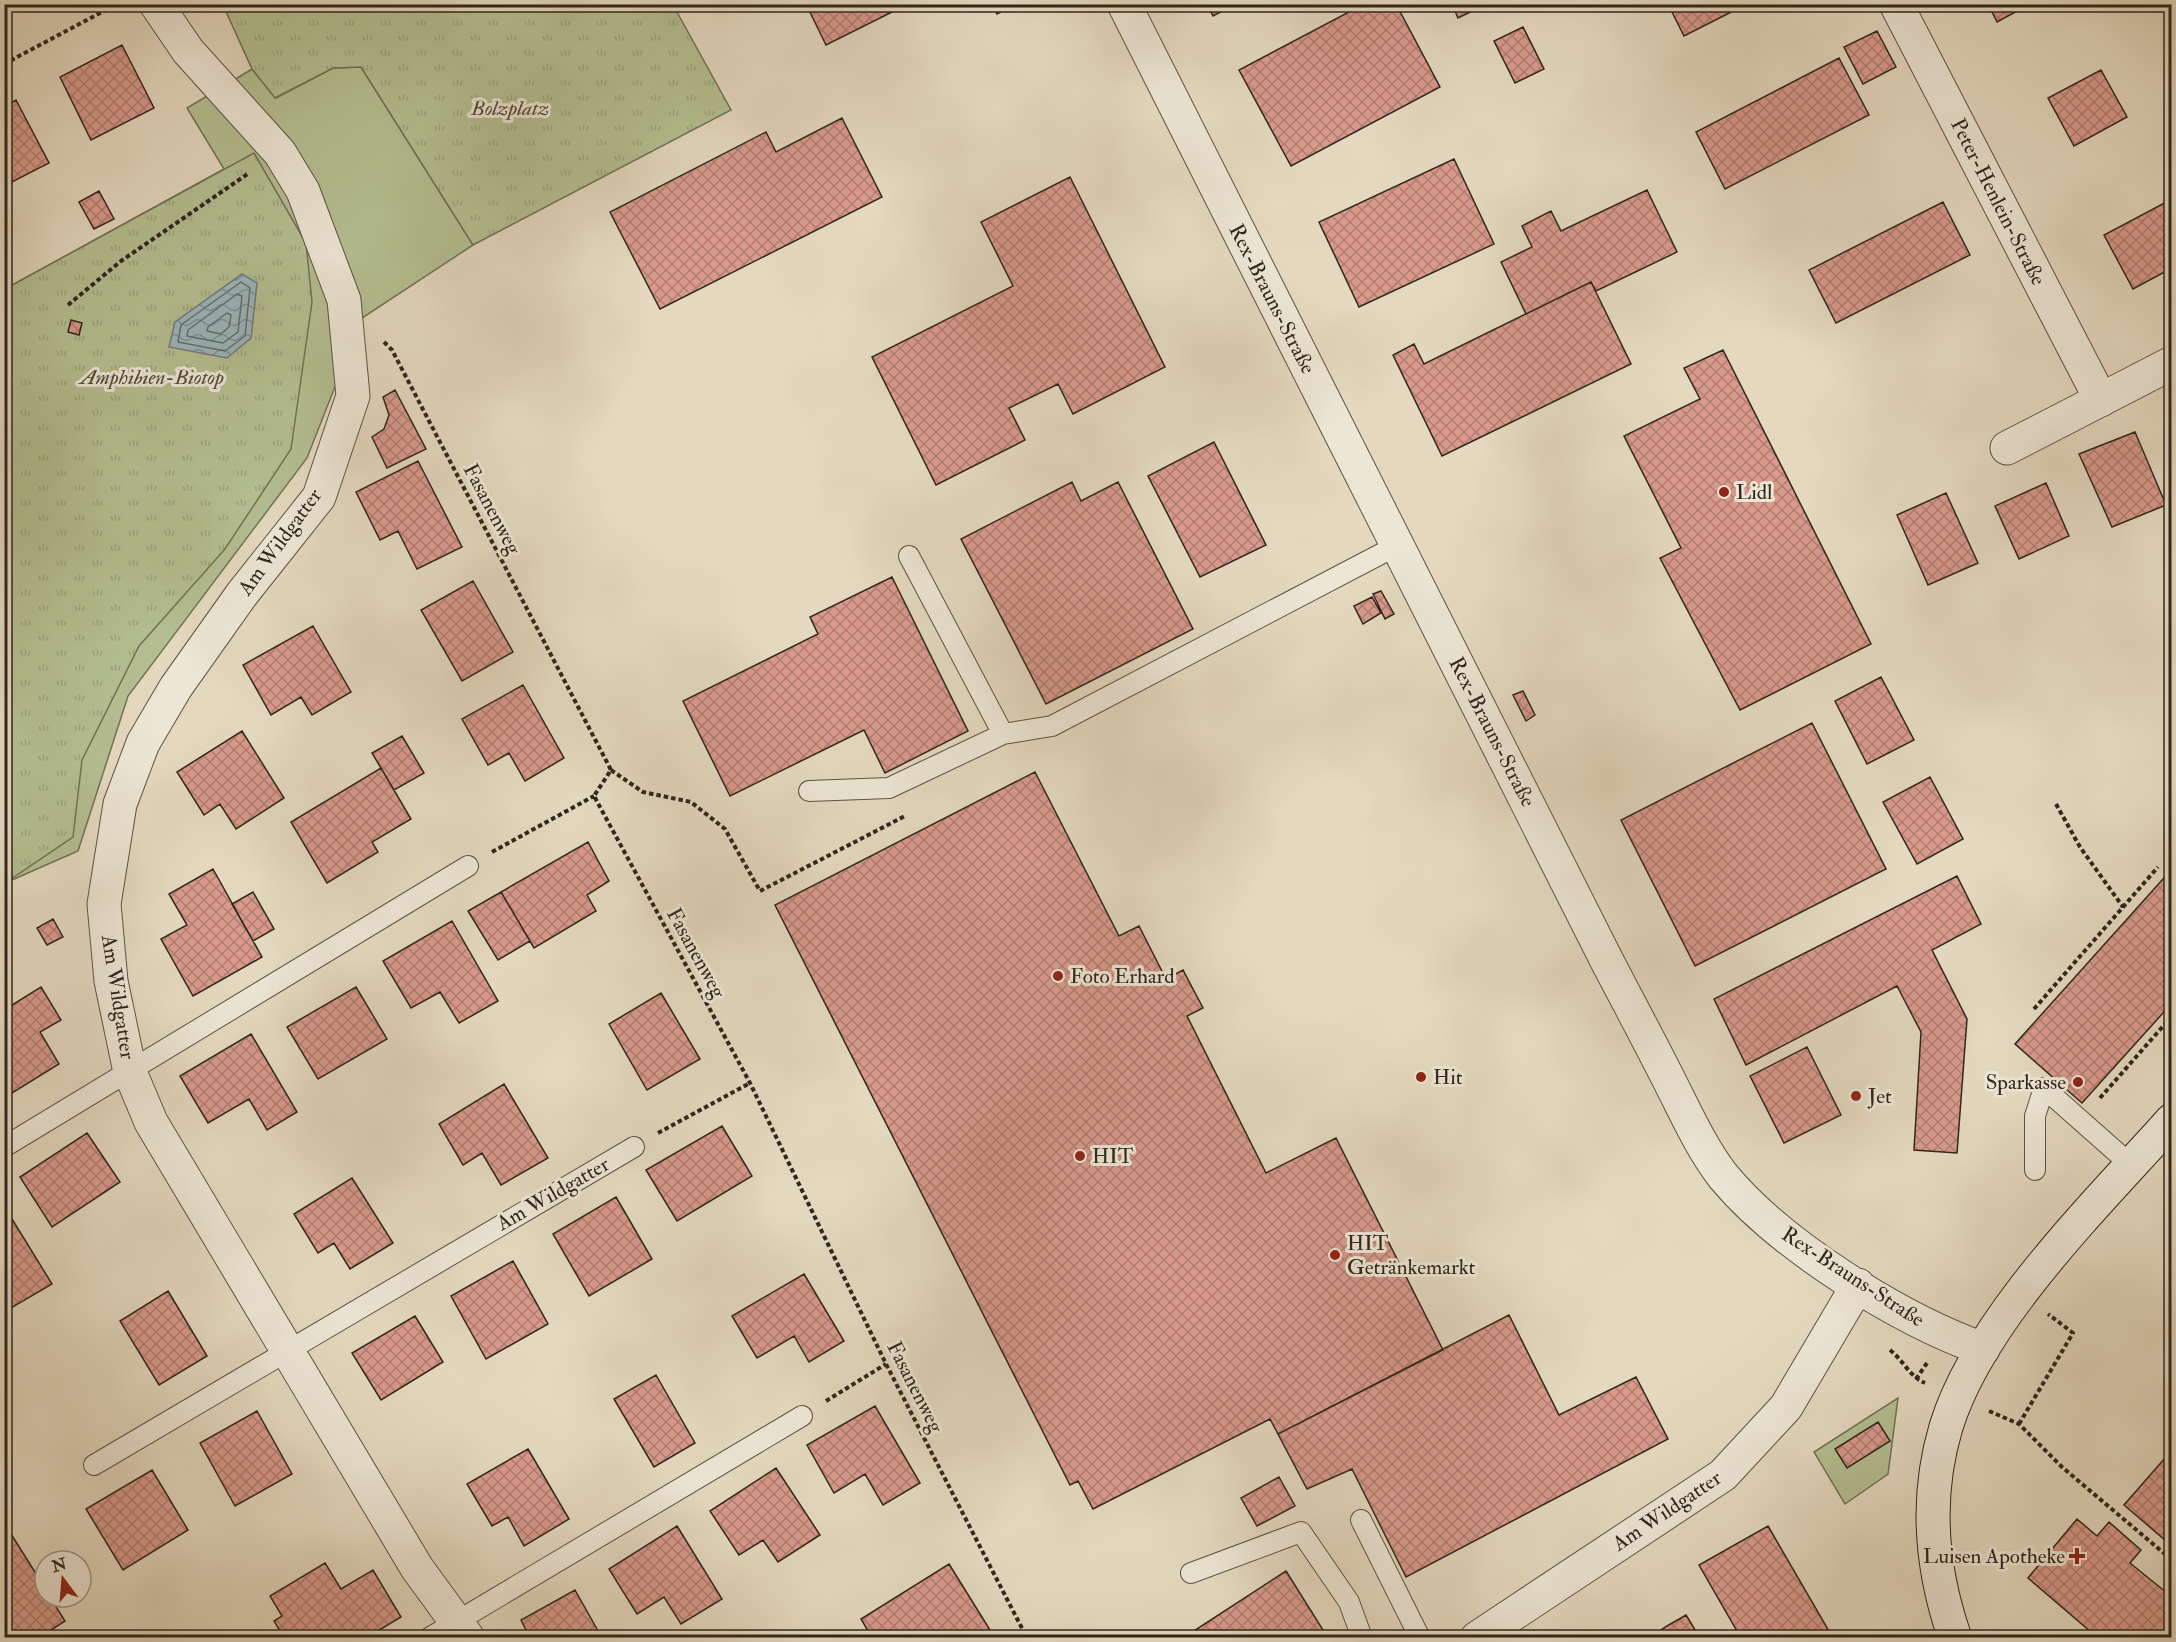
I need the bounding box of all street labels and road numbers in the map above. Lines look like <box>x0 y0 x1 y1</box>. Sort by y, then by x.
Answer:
street label: Peter-Henlein-Straße <box>1944 114 2052 290</box>
street label: Rex-Brauns-Straße <box>1223 219 1322 379</box>
street label: Fasanenweg <box>457 459 528 560</box>
street label: Am Wildgatter <box>232 483 328 602</box>
street label: Rex-Brauns-Straße <box>1443 652 1542 812</box>
street label: Fasanenweg <box>660 903 732 1003</box>
street label: Am Wildgatter <box>95 932 141 1061</box>
street label: Am Wildgatter <box>491 1151 614 1238</box>
street label: Rex-Brauns-Straße <box>1777 1221 1930 1333</box>
street label: Fasanenweg <box>880 1337 950 1438</box>
street label: Am Wildgatter <box>1606 1465 1727 1558</box>

